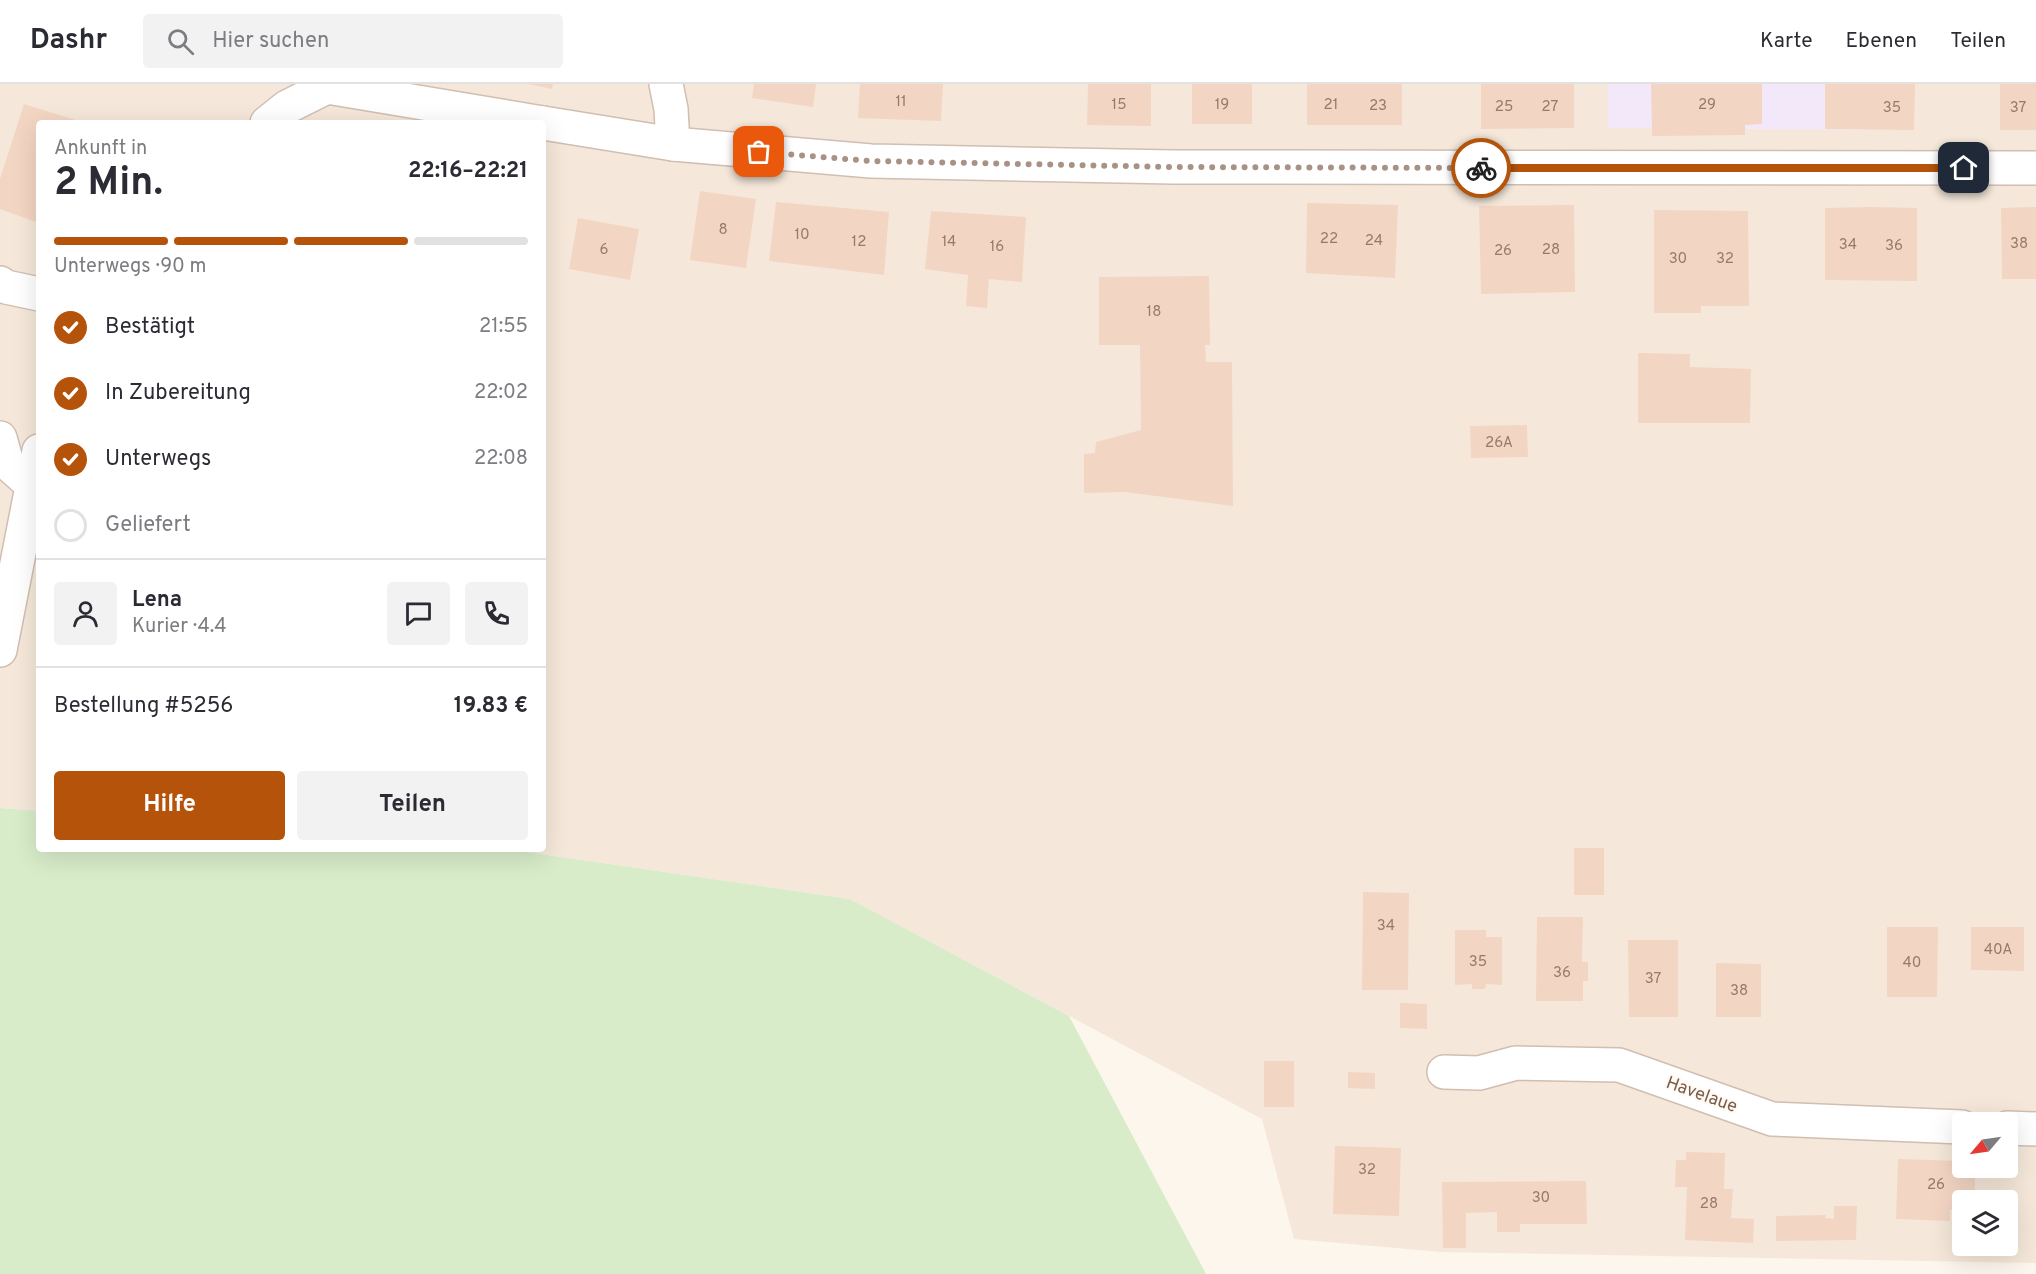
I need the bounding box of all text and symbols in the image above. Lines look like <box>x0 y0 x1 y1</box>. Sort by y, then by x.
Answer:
search box <box>143 14 563 68</box>
text: Dashr <box>30 23 107 59</box>
icon: search <box>164 25 197 58</box>
text: Hier suchen <box>212 28 329 55</box>
text: Karte <box>1760 28 1812 55</box>
text: Ebenen <box>1845 28 1917 55</box>
text: Teilen <box>1950 28 2006 55</box>
house number: 11 <box>895 93 907 112</box>
house number: 15 <box>1112 96 1126 115</box>
house number: 19 <box>1215 96 1229 115</box>
house number: 21 <box>1324 96 1338 115</box>
house number: 29 <box>1698 96 1716 115</box>
house number: 23 <box>1369 97 1387 116</box>
house number: 25 <box>1495 98 1513 117</box>
house number: 27 <box>1542 98 1559 117</box>
house number: 35 <box>1883 99 1901 118</box>
house number: 37 <box>2010 99 2027 118</box>
pin <box>733 126 784 177</box>
icon: bag <box>742 135 775 168</box>
text: Ankunft in <box>54 136 147 162</box>
courier <box>1451 138 1511 198</box>
pin <box>1938 142 1989 193</box>
icon: home <box>1947 151 1980 184</box>
icon: bike <box>1465 152 1498 185</box>
text: 22:16–22:21 <box>408 158 528 185</box>
text: 2 Min. <box>54 160 163 209</box>
house number: 8 <box>718 221 728 240</box>
house number: 10 <box>794 226 810 245</box>
house number: 22 <box>1320 230 1338 249</box>
house number: 24 <box>1365 232 1383 251</box>
house number: 12 <box>852 233 866 252</box>
house number: 14 <box>942 233 956 252</box>
house number: 38 <box>2010 235 2028 254</box>
house number: 34 <box>1839 236 1857 255</box>
house number: 36 <box>1885 237 1903 256</box>
house number: 16 <box>990 238 1004 257</box>
house number: 6 <box>600 241 609 260</box>
house number: 28 <box>1542 241 1560 260</box>
house number: 26 <box>1494 242 1512 261</box>
house number: 30 <box>1669 250 1687 269</box>
house number: 32 <box>1716 250 1734 269</box>
text: Unterwegs · 90 m <box>54 254 206 280</box>
house number: 18 <box>1147 303 1161 322</box>
icon: check <box>54 311 87 344</box>
text: Bestätigt <box>105 314 195 341</box>
text: 21:55 <box>479 314 528 340</box>
icon: check <box>54 377 87 410</box>
text: In Zubereitung <box>105 380 251 407</box>
text: 22:02 <box>474 380 528 406</box>
house number: 26A <box>1485 434 1513 453</box>
icon: check <box>54 443 87 476</box>
text: Unterwegs <box>105 446 211 473</box>
text: 22:08 <box>474 446 528 472</box>
text: Geliefert <box>105 512 191 539</box>
button: person <box>54 582 117 645</box>
button: chat <box>387 582 450 645</box>
button: phone <box>465 582 528 645</box>
text: Lena <box>132 587 182 614</box>
text: Kurier · 4.4 <box>132 614 227 640</box>
text: Bestellung #5256 <box>54 693 233 720</box>
text: 19.83 € <box>454 693 528 720</box>
button: Hilfe <box>54 771 285 840</box>
button: Teilen <box>297 771 528 840</box>
house number: 34 <box>1377 917 1395 936</box>
house number: 40A <box>1984 941 2012 960</box>
house number: 35 <box>1469 953 1487 972</box>
house number: 40 <box>1903 954 1921 973</box>
house number: 36 <box>1553 964 1571 983</box>
house number: 37 <box>1645 970 1662 989</box>
house number: 38 <box>1730 982 1748 1001</box>
street label: Havelaue <box>1663 1072 1740 1119</box>
north arrow <box>1952 1112 2018 1178</box>
map controls <box>1952 1112 2018 1256</box>
house number: 32 <box>1358 1161 1376 1180</box>
house number: 26 <box>1927 1176 1945 1195</box>
house number: 30 <box>1532 1189 1550 1208</box>
button: layers <box>1952 1190 2018 1256</box>
house number: 28 <box>1700 1195 1718 1214</box>

